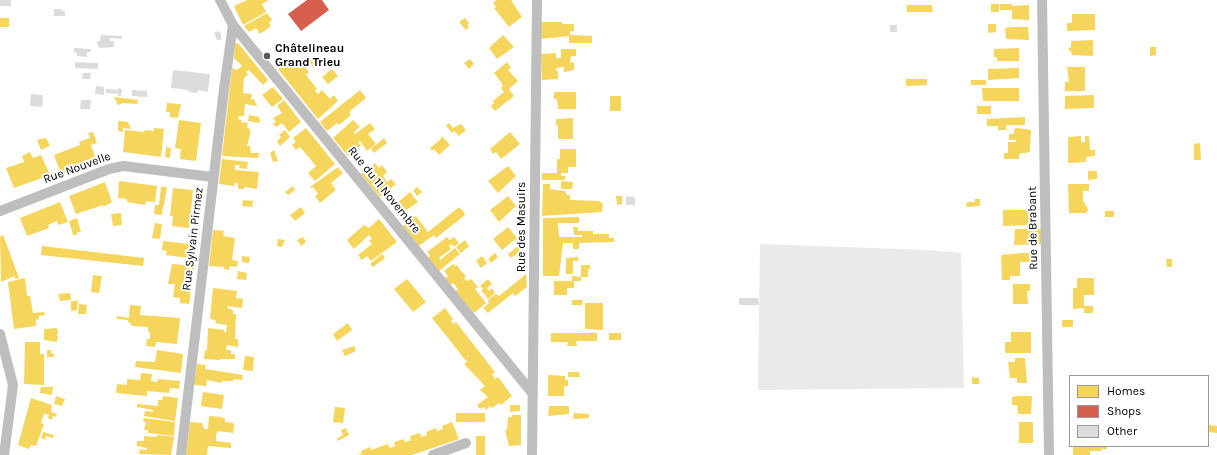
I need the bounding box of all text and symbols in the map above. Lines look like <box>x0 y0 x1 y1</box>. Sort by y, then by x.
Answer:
place label: Châtelineau Grand Trieu <box>275 42 344 70</box>
marker: Châtelineau Grand Trieu <box>262 51 272 61</box>
street label: Rue du 11 Novembre <box>345 144 423 236</box>
street label: Rue Nouvelle <box>41 149 113 187</box>
street label: Rue des Masuirs <box>515 182 529 272</box>
street label: Rue de Brabant <box>1025 186 1041 270</box>
street label: Rue Sylvain Pirmez <box>180 187 206 291</box>
legend <box>1069 375 1209 447</box>
text: Homes <box>1107 384 1145 398</box>
text: Shops <box>1107 404 1141 418</box>
text: Other <box>1107 424 1137 438</box>

